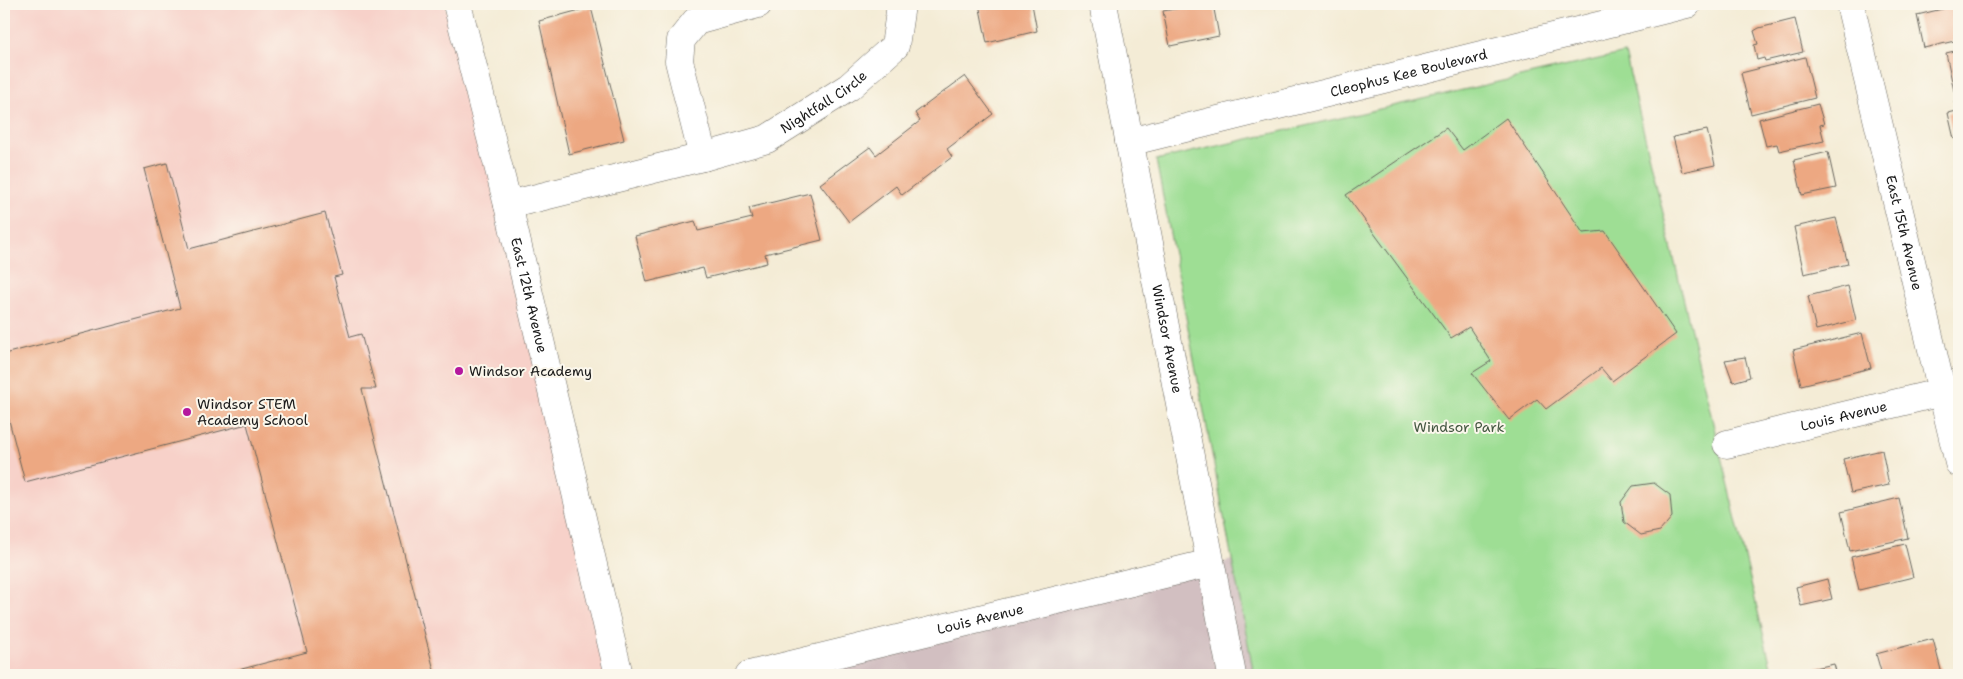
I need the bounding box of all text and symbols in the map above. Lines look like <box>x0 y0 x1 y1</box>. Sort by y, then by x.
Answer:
street label: Cleophus Kee Boulevard <box>1328 45 1489 101</box>
street label: Nightfall Circle <box>777 66 871 137</box>
street label: East 15th Avenue <box>1882 173 1927 292</box>
street label: East 12th Avenue <box>507 236 552 355</box>
street label: Windsor Avenue <box>1148 283 1187 395</box>
place label: Windsor Academy <box>469 362 592 380</box>
marker: Windsor Academy <box>453 365 465 377</box>
place label: Windsor STEM Academy School <box>197 395 309 429</box>
street label: Louis Avenue <box>1798 397 1889 435</box>
marker: Windsor STEM Academy School <box>181 406 193 418</box>
park label: Windsor Park <box>1414 418 1505 436</box>
street label: Louis Avenue <box>935 600 1026 638</box>

